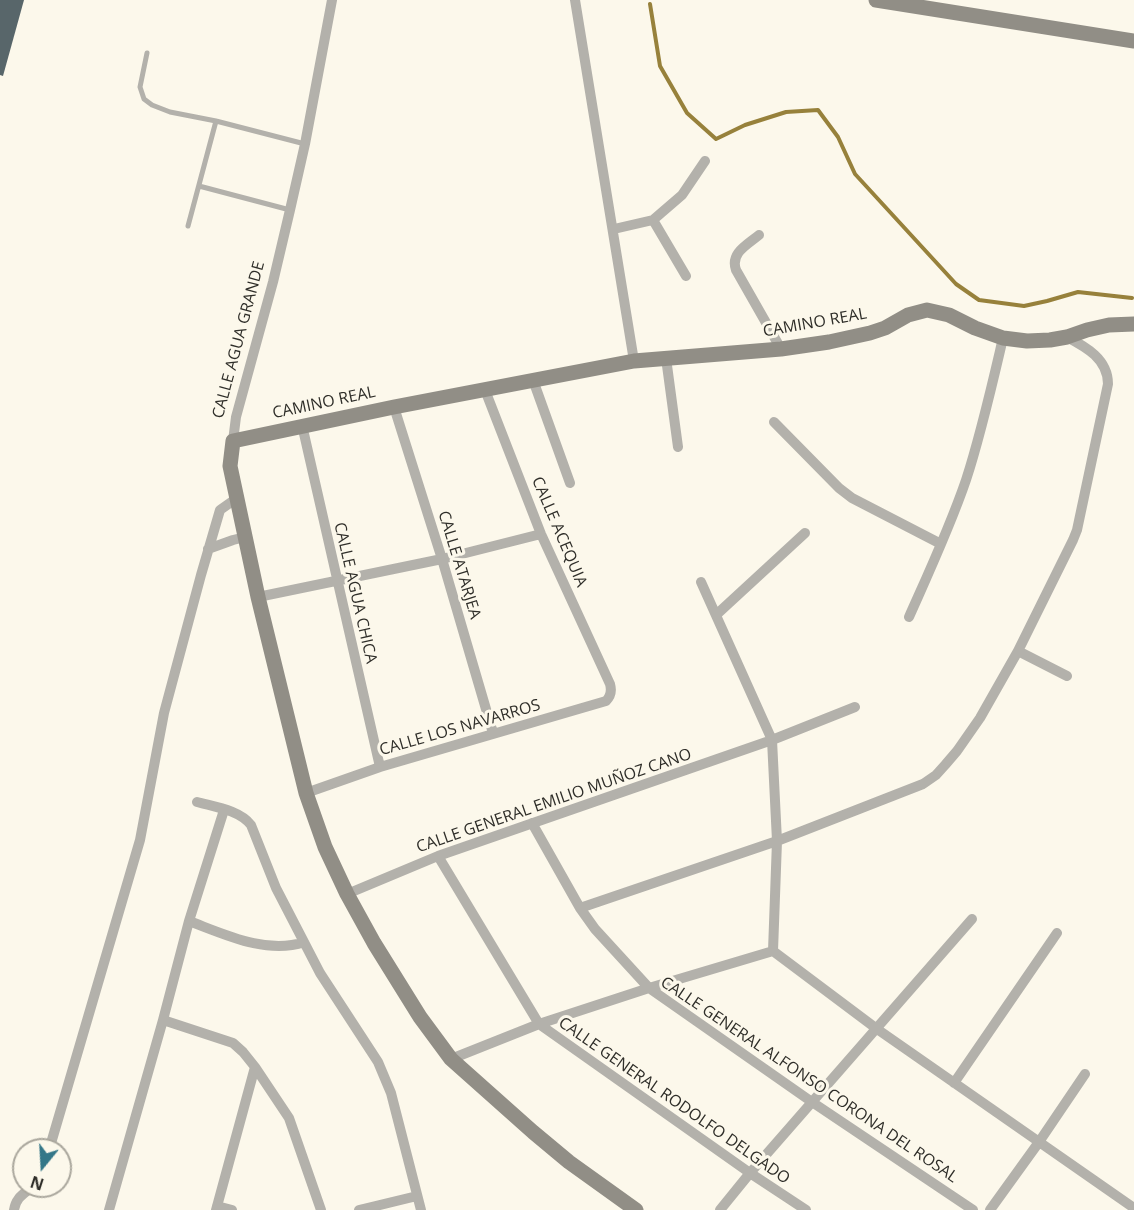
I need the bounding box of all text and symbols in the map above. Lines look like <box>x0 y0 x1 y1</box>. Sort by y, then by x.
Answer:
street label: CALLE AGUA GRANDE <box>209 259 269 421</box>
street label: CAMINO REAL <box>762 304 868 342</box>
street label: CAMINO REAL <box>271 383 377 423</box>
street label: CALLE ACEQUIA <box>527 474 591 590</box>
street label: CALLE ATARJEA <box>433 509 485 621</box>
street label: CALLE AGUA CHICA <box>329 521 381 665</box>
street label: CALLE LOS NAVARROS <box>377 696 543 760</box>
street label: CALLE GENERAL EMILIO MUÑOZ CANO <box>414 745 694 857</box>
street label: CALLE GENERAL ALFONSO CORONA DEL ROSAL <box>657 973 961 1187</box>
street label: CALLE GENERAL RODOLFO DELGADO <box>555 1013 793 1189</box>
north arrow <box>12 1138 72 1198</box>
text: N <box>27 1171 47 1196</box>

